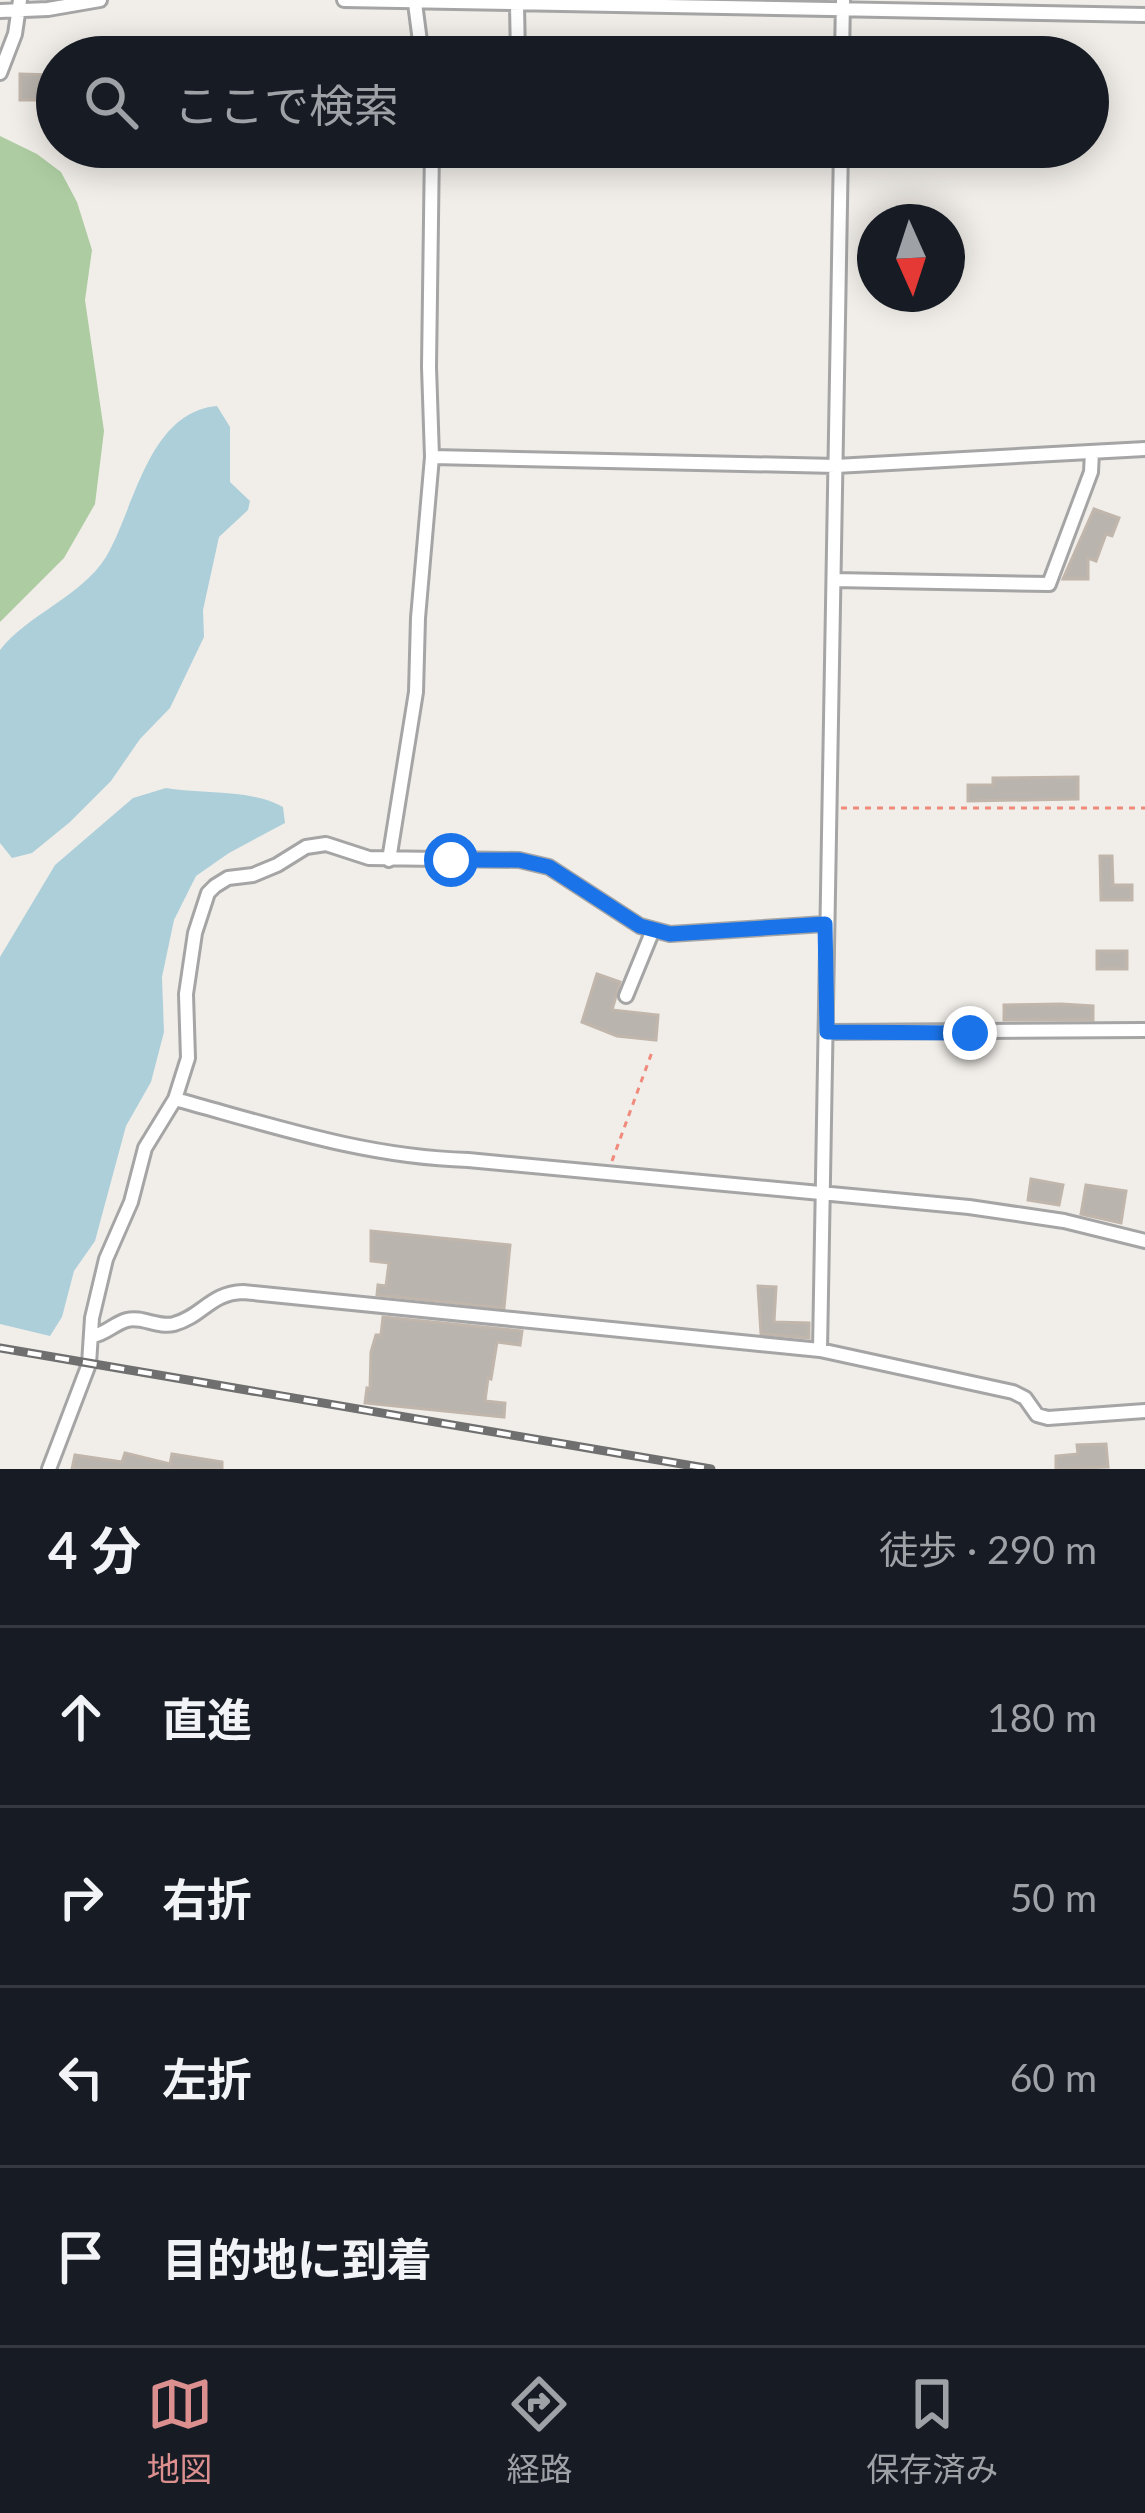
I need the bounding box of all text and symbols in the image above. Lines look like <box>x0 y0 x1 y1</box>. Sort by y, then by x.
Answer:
search box <box>36 36 1109 168</box>
icon: search <box>78 69 144 135</box>
text: ここで検索 <box>174 78 399 132</box>
north arrow <box>857 204 965 312</box>
route start <box>424 833 478 887</box>
route end <box>943 1006 997 1060</box>
text: 4 分 <box>48 1519 141 1580</box>
text: 徒歩 · 290 m <box>879 1526 1097 1572</box>
icon: ahead <box>48 1684 114 1750</box>
text: 直進 <box>162 1692 252 1746</box>
text: 180 m <box>987 1694 1097 1740</box>
icon: right <box>48 1864 114 1930</box>
text: 右折 <box>162 1872 252 1926</box>
text: 50 m <box>1010 1874 1097 1920</box>
icon: left <box>48 2044 114 2110</box>
text: 左折 <box>162 2052 252 2106</box>
text: 60 m <box>1010 2054 1097 2100</box>
icon: arrive <box>48 2224 114 2290</box>
text: 目的地に到着 <box>162 2232 432 2286</box>
tab: 地図 <box>147 2371 213 2491</box>
tab: 経路 <box>506 2371 572 2491</box>
tab: 保存済み <box>866 2371 998 2491</box>

